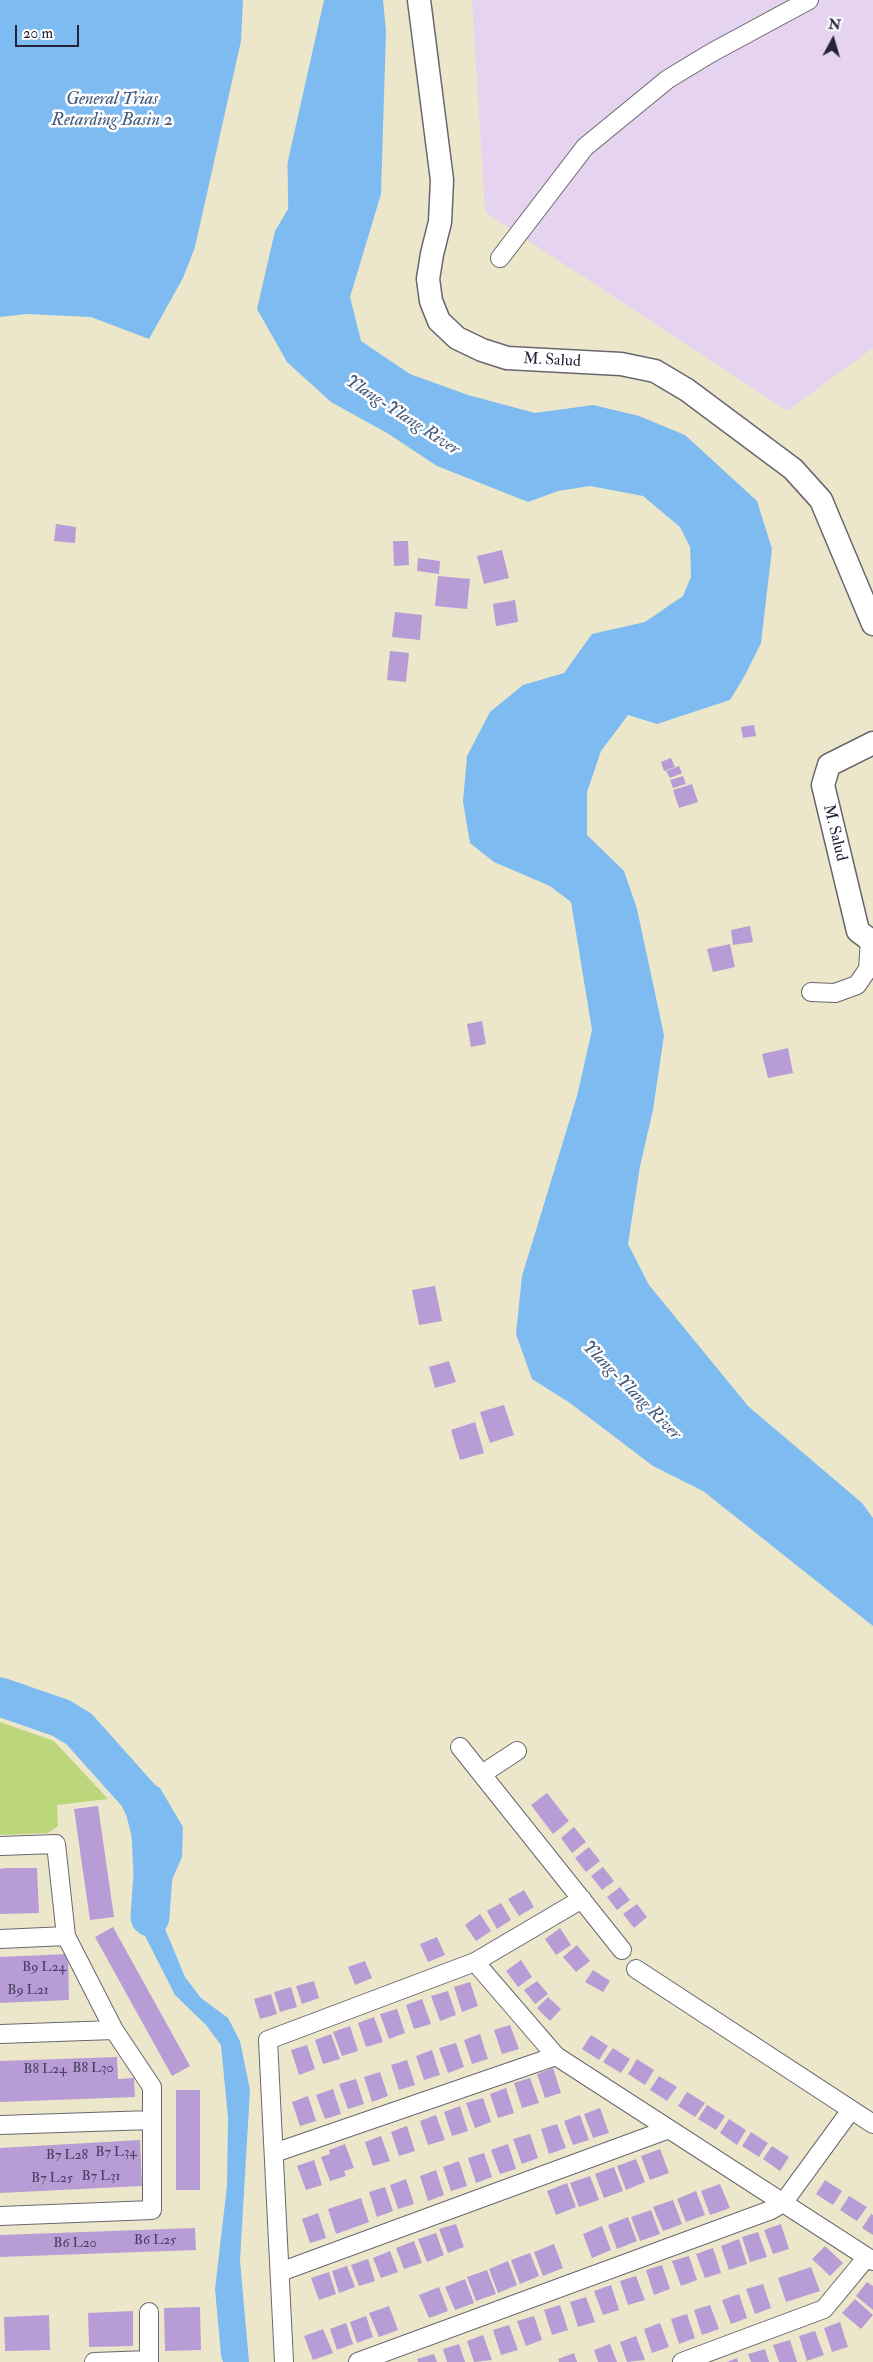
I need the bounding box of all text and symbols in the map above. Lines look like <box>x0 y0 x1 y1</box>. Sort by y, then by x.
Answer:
scale bar <box>18 15 81 47</box>
north arrow <box>808 15 858 65</box>
text: N <box>827 15 842 34</box>
text: 20 m <box>23 24 53 43</box>
water label: General Trias Retarding Basin 2 <box>51 89 173 132</box>
street label: M. Salud <box>523 350 581 372</box>
water label: Ylang-Ylang River <box>341 371 463 461</box>
street label: M. Salud <box>818 803 850 863</box>
water label: Ylang-Ylang River <box>577 1337 685 1445</box>
house number: B9 L24 <box>22 1960 66 1976</box>
house number: B9 L21 <box>7 1983 49 1999</box>
house number: B8 L30 <box>72 2061 114 2077</box>
house number: B8 L24 <box>23 2062 67 2078</box>
house number: B7 L34 <box>95 2145 137 2161</box>
house number: B7 L28 <box>46 2148 88 2164</box>
house number: B7 L31 <box>81 2169 121 2185</box>
house number: B7 L25 <box>31 2171 73 2187</box>
house number: B6 L25 <box>134 2233 176 2249</box>
house number: B6 L20 <box>53 2236 97 2252</box>

